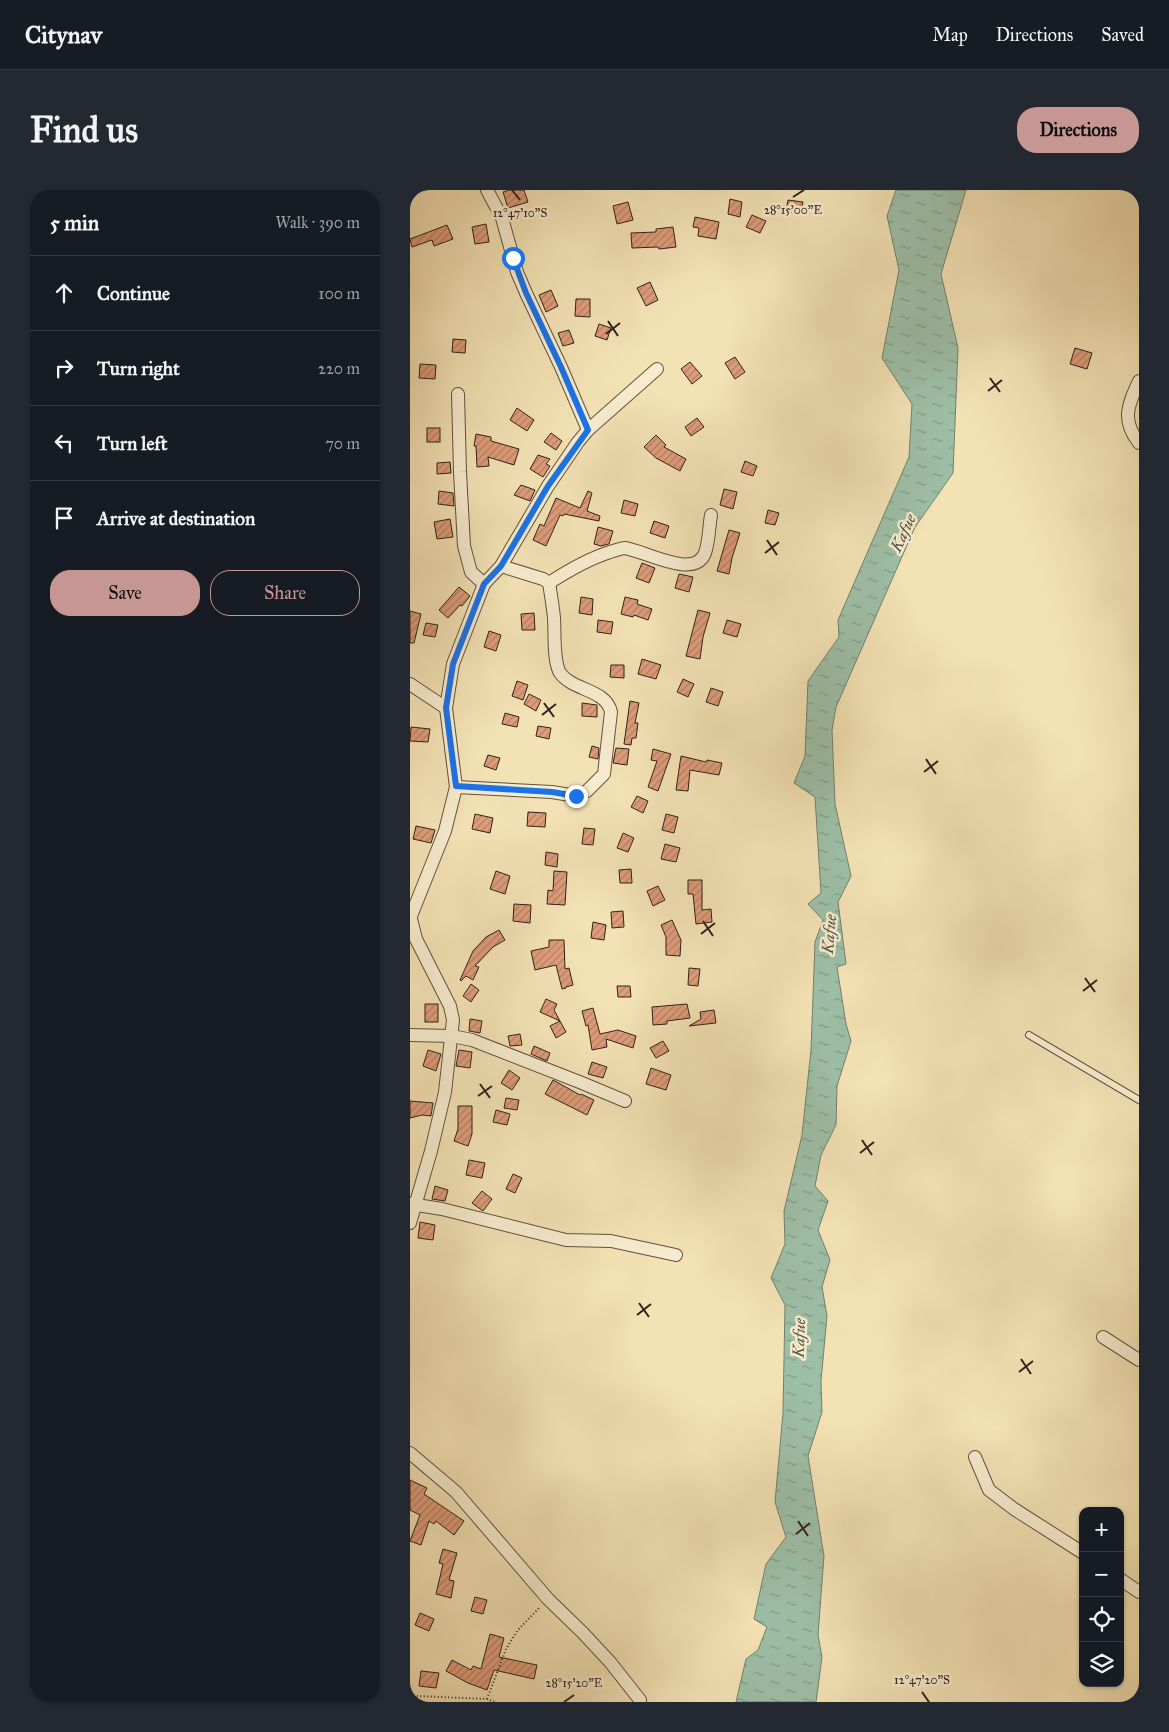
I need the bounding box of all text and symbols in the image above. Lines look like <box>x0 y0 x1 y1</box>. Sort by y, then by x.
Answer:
text: Citynav <box>25 20 102 50</box>
text: Map <box>932 24 968 46</box>
text: Directions <box>996 24 1073 46</box>
text: Saved <box>1101 24 1144 46</box>
button: Directions <box>1017 107 1139 153</box>
text: Find us <box>30 109 138 152</box>
text: 28°15'00"E <box>764 203 822 217</box>
text: 12°47'10"S <box>493 206 547 220</box>
text: 5 min <box>50 210 99 236</box>
text: Walk · 390 m <box>275 213 360 232</box>
route start <box>502 247 525 270</box>
icon: ahead <box>50 279 78 307</box>
text: Continue <box>97 282 170 305</box>
text: 100 m <box>318 284 360 303</box>
icon: right <box>50 354 78 382</box>
text: Turn right <box>97 357 180 380</box>
text: 220 m <box>318 359 360 378</box>
icon: left <box>50 429 78 457</box>
text: Turn left <box>97 432 167 455</box>
text: 70 m <box>325 434 360 453</box>
icon: arrive <box>50 504 78 532</box>
text: Arrive at destination <box>97 507 255 530</box>
water label: Kafue <box>886 510 920 556</box>
button: Save <box>50 570 200 616</box>
button: Share <box>210 570 360 616</box>
route end <box>565 785 588 808</box>
water label: Kafue <box>818 913 840 955</box>
water label: Kafue <box>789 1317 809 1359</box>
map controls <box>1079 1507 1124 1687</box>
button: + <box>1079 1507 1124 1552</box>
button: − <box>1079 1552 1124 1597</box>
button: locate <box>1079 1597 1124 1642</box>
button: layers <box>1079 1642 1124 1687</box>
text: 12°47'20"S <box>894 1673 950 1687</box>
text: 28°15'20"E <box>546 1676 603 1690</box>

